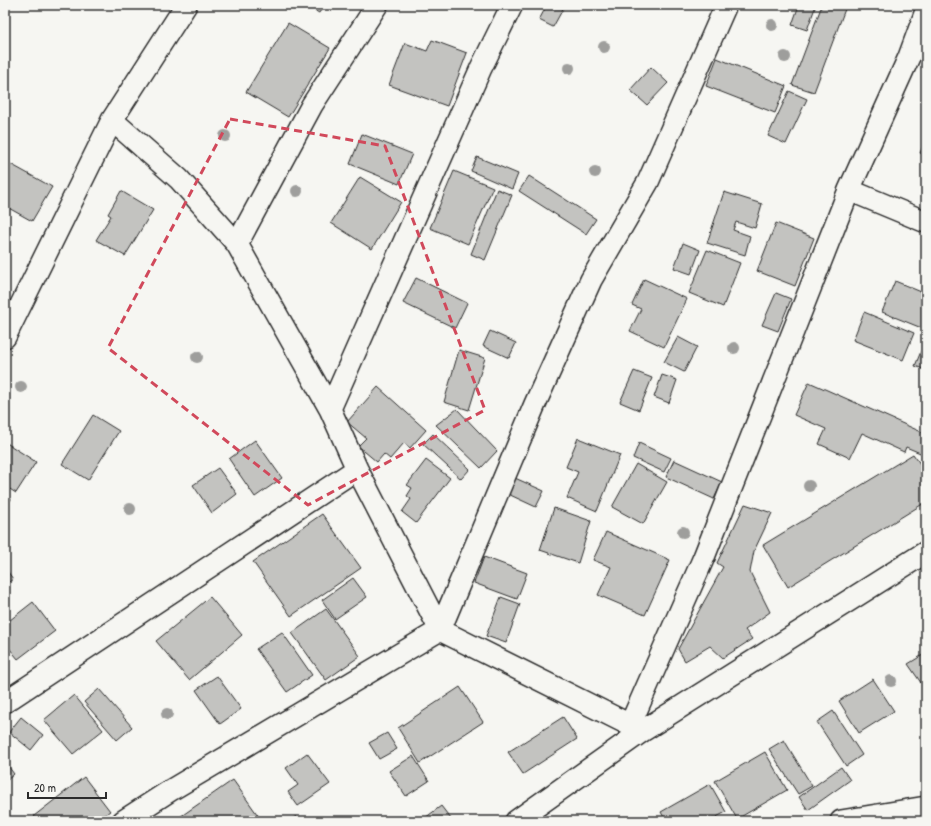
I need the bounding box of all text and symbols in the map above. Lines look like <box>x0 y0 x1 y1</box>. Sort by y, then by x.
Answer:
scale bar <box>28 774 106 800</box>
text: 20 m <box>34 779 56 796</box>

